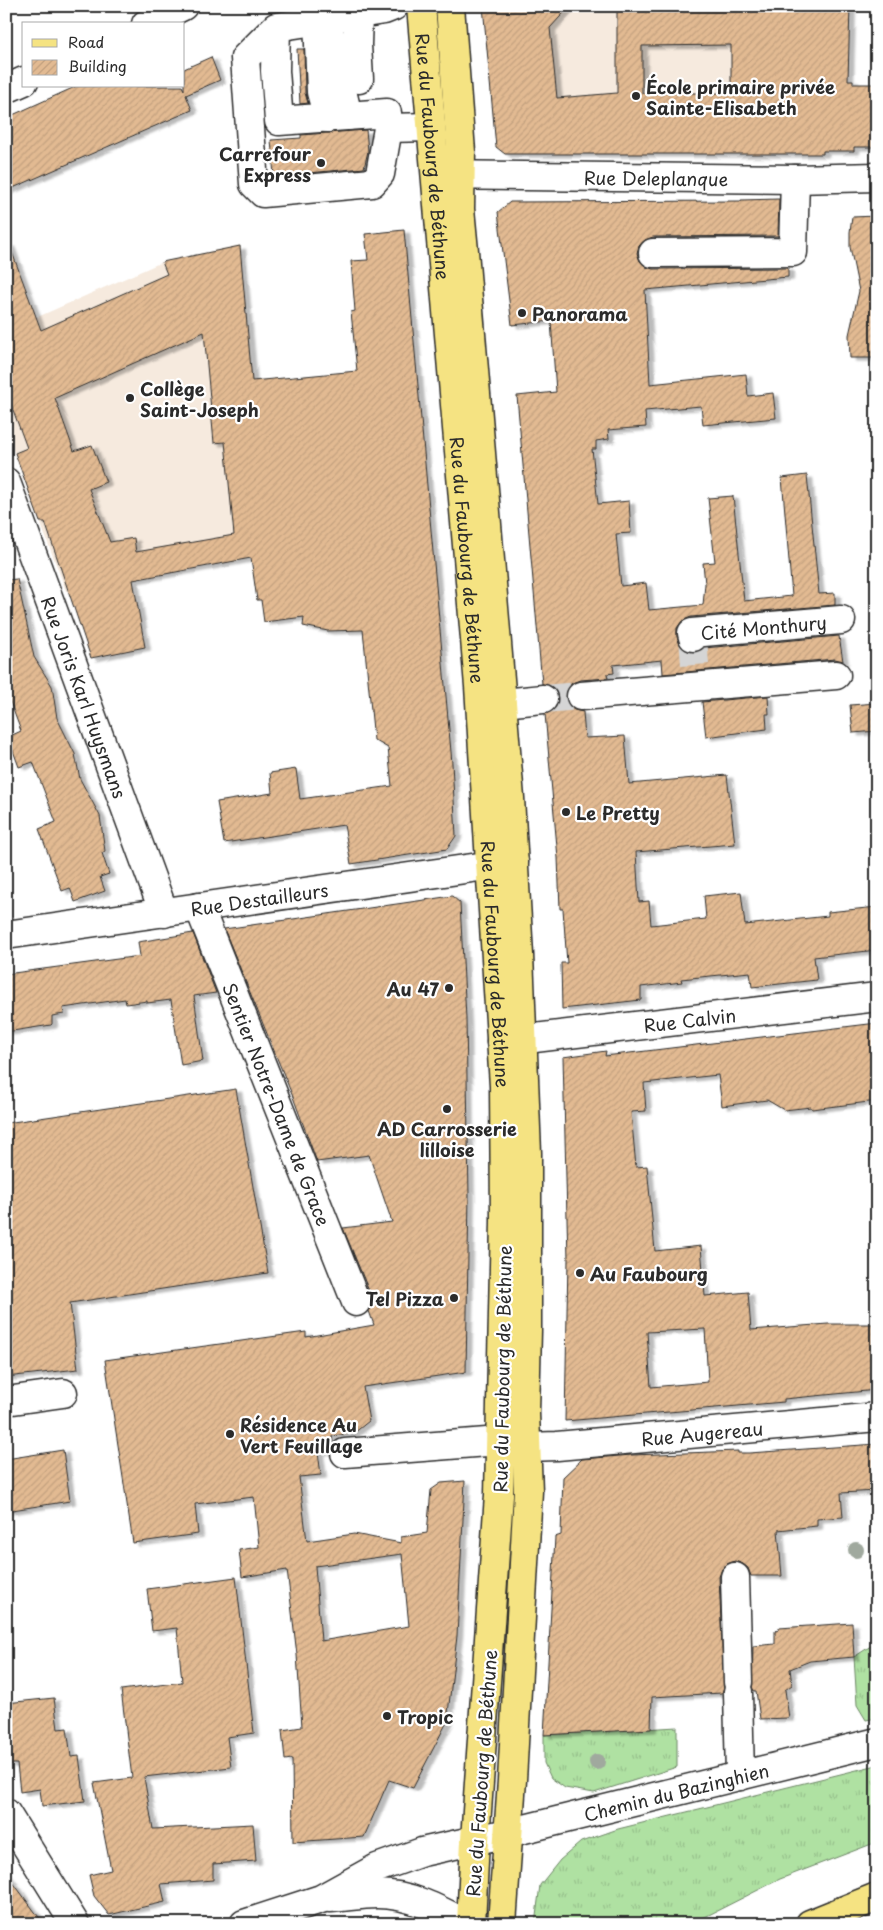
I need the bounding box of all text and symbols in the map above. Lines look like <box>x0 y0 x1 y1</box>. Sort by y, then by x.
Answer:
legend <box>22 22 185 88</box>
text: Road <box>68 30 104 53</box>
street label: Rue du Faubourg de Béthune <box>410 32 458 281</box>
text: Building <box>68 54 127 77</box>
place label: École primaire privée Sainte-Elisabeth <box>646 73 835 121</box>
marker: École primaire privée Sainte-Elisabeth <box>630 90 642 102</box>
place label: Carrefour Express <box>219 140 312 188</box>
marker: Carrefour Express <box>315 157 327 169</box>
street label: Rue Deleplanque <box>584 163 728 192</box>
place label: Panorama <box>532 300 628 327</box>
marker: Panorama <box>516 307 528 319</box>
place label: Collège Saint-Joseph <box>140 375 259 423</box>
marker: Collège Saint-Joseph <box>124 392 136 404</box>
street label: Rue du Faubourg de Béthune <box>444 435 492 685</box>
street label: Rue Joris Karl Huysmans <box>35 592 134 802</box>
street label: Cité Monthury <box>699 608 828 646</box>
place label: Le Pretty <box>576 799 660 826</box>
marker: Le Pretty <box>560 806 572 818</box>
street label: Rue du Faubourg de Béthune <box>475 840 518 1089</box>
street label: Rue Destailleurs <box>189 875 330 922</box>
place label: Au 47 <box>385 975 440 1002</box>
street label: Sentier Notre-Dame de Grace <box>217 978 338 1230</box>
marker: Au 47 <box>443 982 455 994</box>
street label: Rue Calvin <box>642 1001 737 1038</box>
marker: AD Carrosserie lilloise <box>441 1103 453 1115</box>
place label: AD Carrosserie lilloise <box>377 1115 517 1163</box>
street label: Rue du Faubourg de Béthune <box>486 1245 518 1493</box>
place label: Au Faubourg <box>590 1260 708 1287</box>
marker: Au Faubourg <box>574 1267 586 1279</box>
place label: Tel Pizza <box>365 1285 444 1312</box>
marker: Tel Pizza <box>448 1292 460 1304</box>
place label: Résidence Au Vert Feuillage <box>240 1411 363 1459</box>
street label: Rue Augereau <box>640 1414 764 1452</box>
marker: Résidence Au Vert Feuillage <box>224 1428 236 1440</box>
street label: Rue du Faubourg de Béthune <box>459 1648 503 1897</box>
place label: Tropic <box>397 1703 453 1730</box>
marker: Tropic <box>381 1710 393 1722</box>
street label: Chemin du Bazinghien <box>581 1756 772 1827</box>

